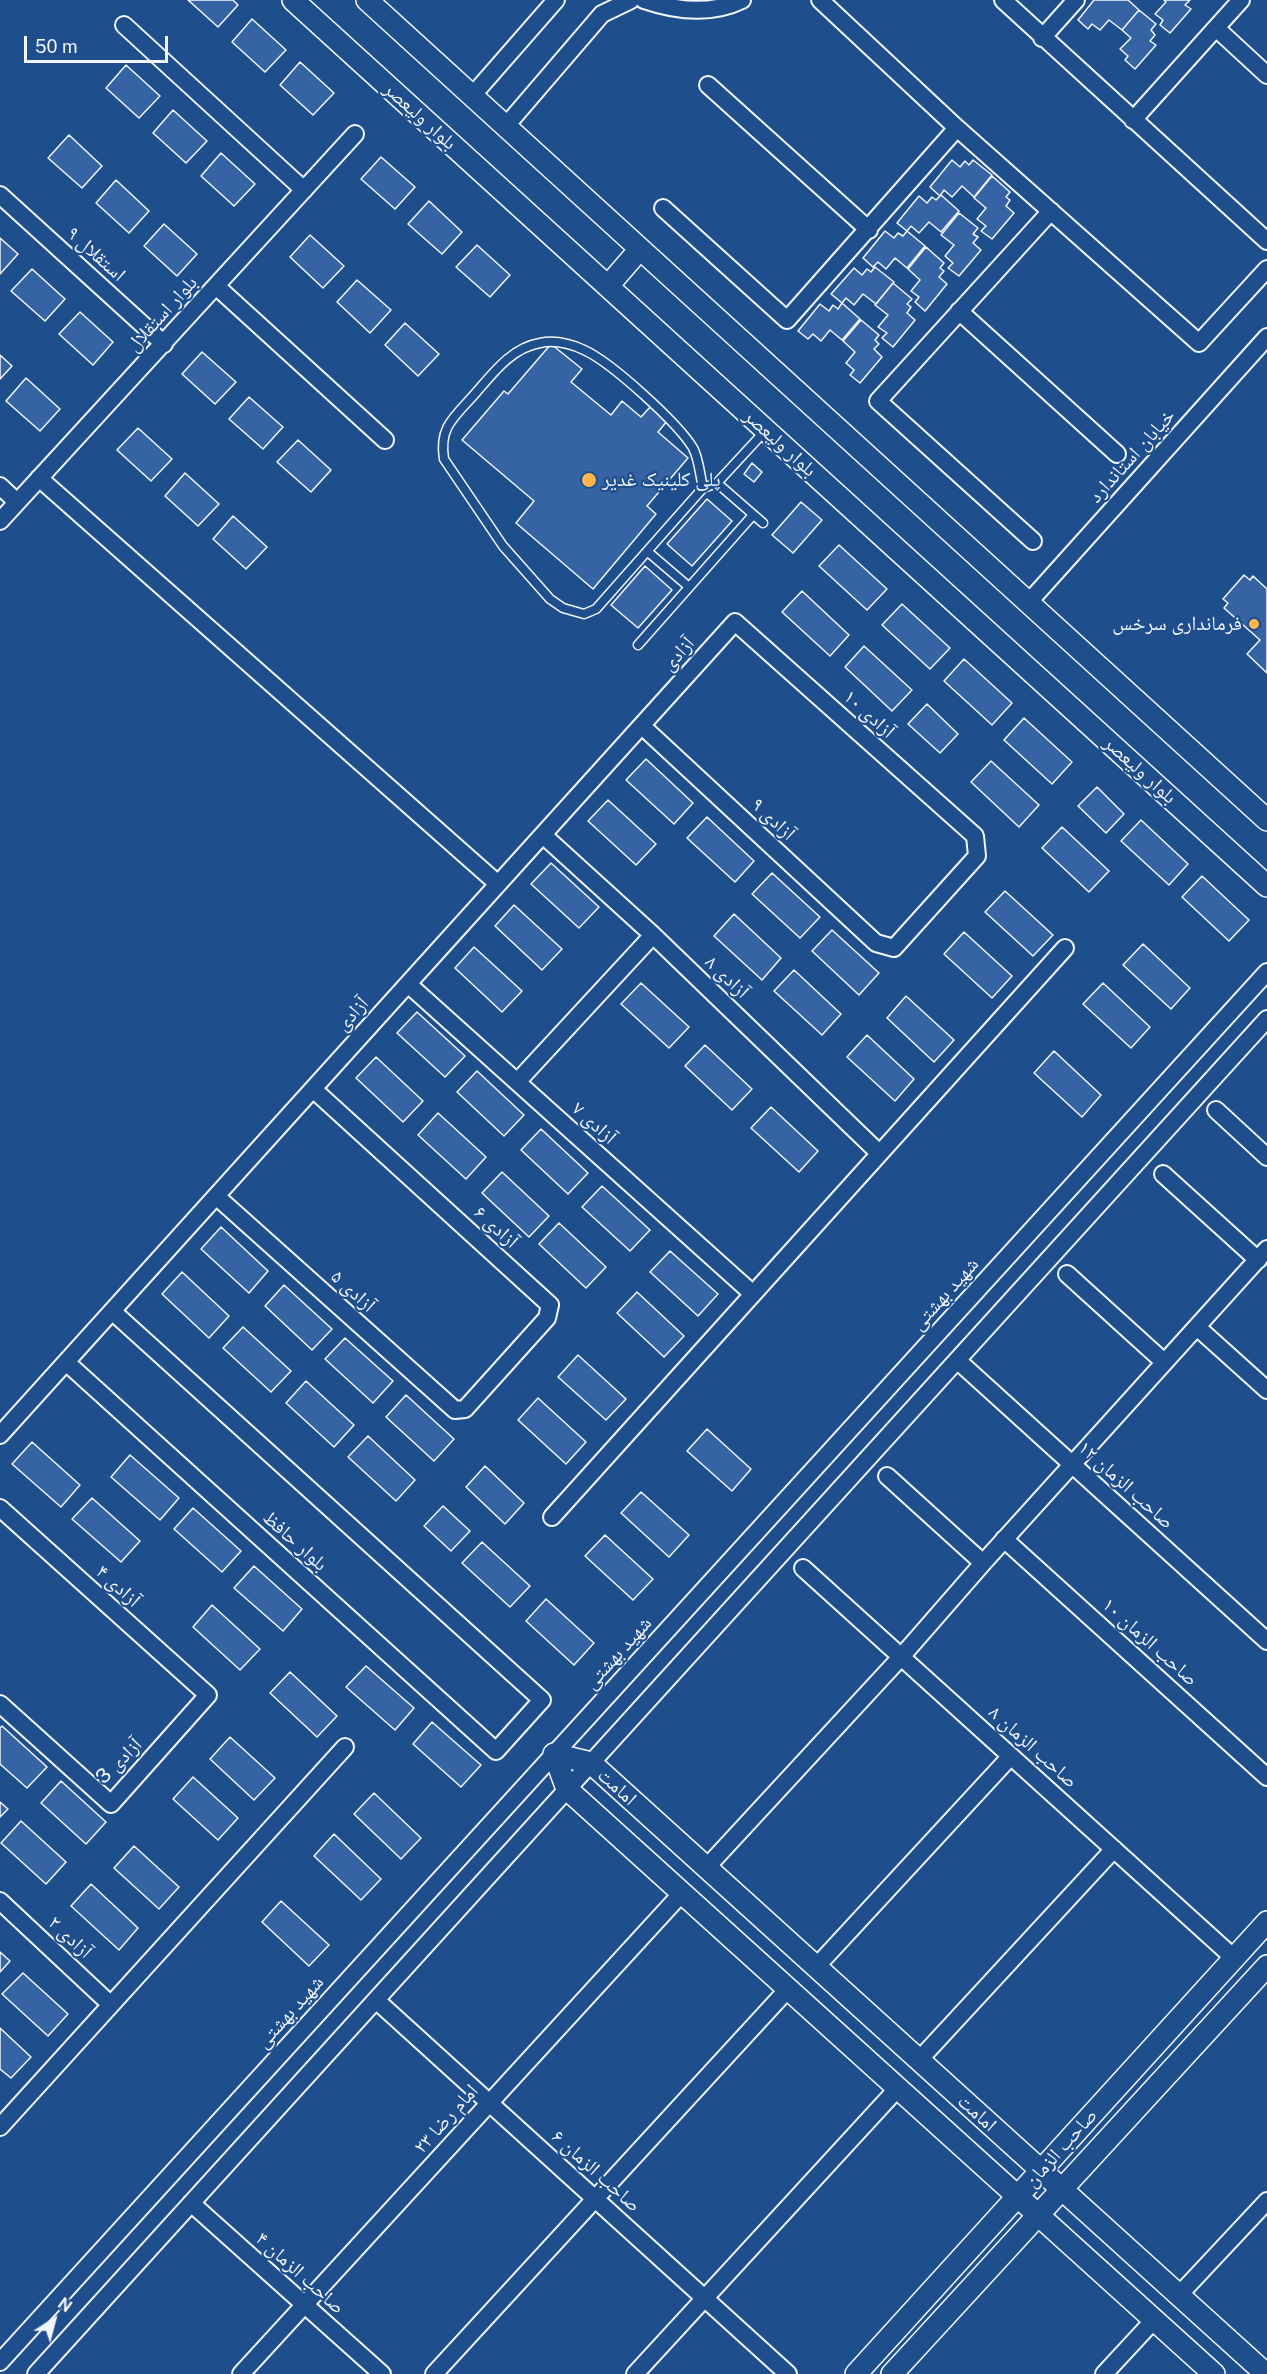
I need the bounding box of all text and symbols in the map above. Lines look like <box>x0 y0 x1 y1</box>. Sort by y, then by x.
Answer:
scale bar <box>27 24 171 62</box>
text: 50 m <box>35 36 78 57</box>
street label: بلوار ولیعصر <box>379 77 461 155</box>
street label: استقلال ۹ <box>62 221 130 287</box>
street label: بلوار استقلال <box>122 271 202 357</box>
street label: بلوار ولیعصر <box>739 404 821 482</box>
street label: خیابان استاندارد <box>1084 404 1180 508</box>
place label: پلی کلینیک غدیر <box>602 468 721 492</box>
marker: پلی کلینیک غدیر <box>580 471 598 489</box>
place label: فرمانداری سرخس <box>1112 612 1242 636</box>
marker: فرمانداری سرخس <box>1247 617 1261 631</box>
street label: آزادی <box>656 632 700 676</box>
street label: آزادی ۱۰ <box>838 685 900 743</box>
street label: بلوار ولیعصر <box>1099 731 1181 809</box>
street label: آزادی ۹ <box>746 793 800 845</box>
street label: آزادی ۸ <box>700 950 754 1004</box>
street label: آزادی <box>330 992 374 1036</box>
street label: آزادی ۷ <box>567 1097 621 1149</box>
street label: آزادی ۶ <box>469 1201 523 1253</box>
street label: شهید بهشتی <box>906 1253 984 1335</box>
street label: آزادی ۵ <box>326 1265 380 1317</box>
street label: صاحب الزمان ۱۲ <box>1073 1436 1179 1534</box>
street label: بلوار حافظ <box>258 1506 332 1576</box>
street label: آزادی ۴ <box>91 1560 145 1612</box>
street label: صاحب الزمان ۱۰ <box>1097 1593 1203 1691</box>
street label: شهید بهشتی <box>579 1612 657 1694</box>
street label: صاحب الزمان ۸ <box>984 1701 1082 1793</box>
street label: آزادی 3 <box>91 1733 147 1789</box>
street label: امامت <box>592 1763 642 1811</box>
street label: آزادی ۲ <box>43 1911 97 1963</box>
street label: شهید بهشتی <box>251 1971 329 2053</box>
street label: امام رضا ۲۳ <box>409 2079 483 2159</box>
street label: امامت <box>952 2089 1002 2137</box>
street label: صاحب الزمان <box>1019 2104 1103 2192</box>
street label: صاحب الزمان ۶ <box>547 2125 645 2217</box>
street label: صاحب الزمان ۴ <box>251 2227 349 2319</box>
north arrow <box>24 2290 84 2350</box>
text: N <box>54 2294 76 2316</box>

